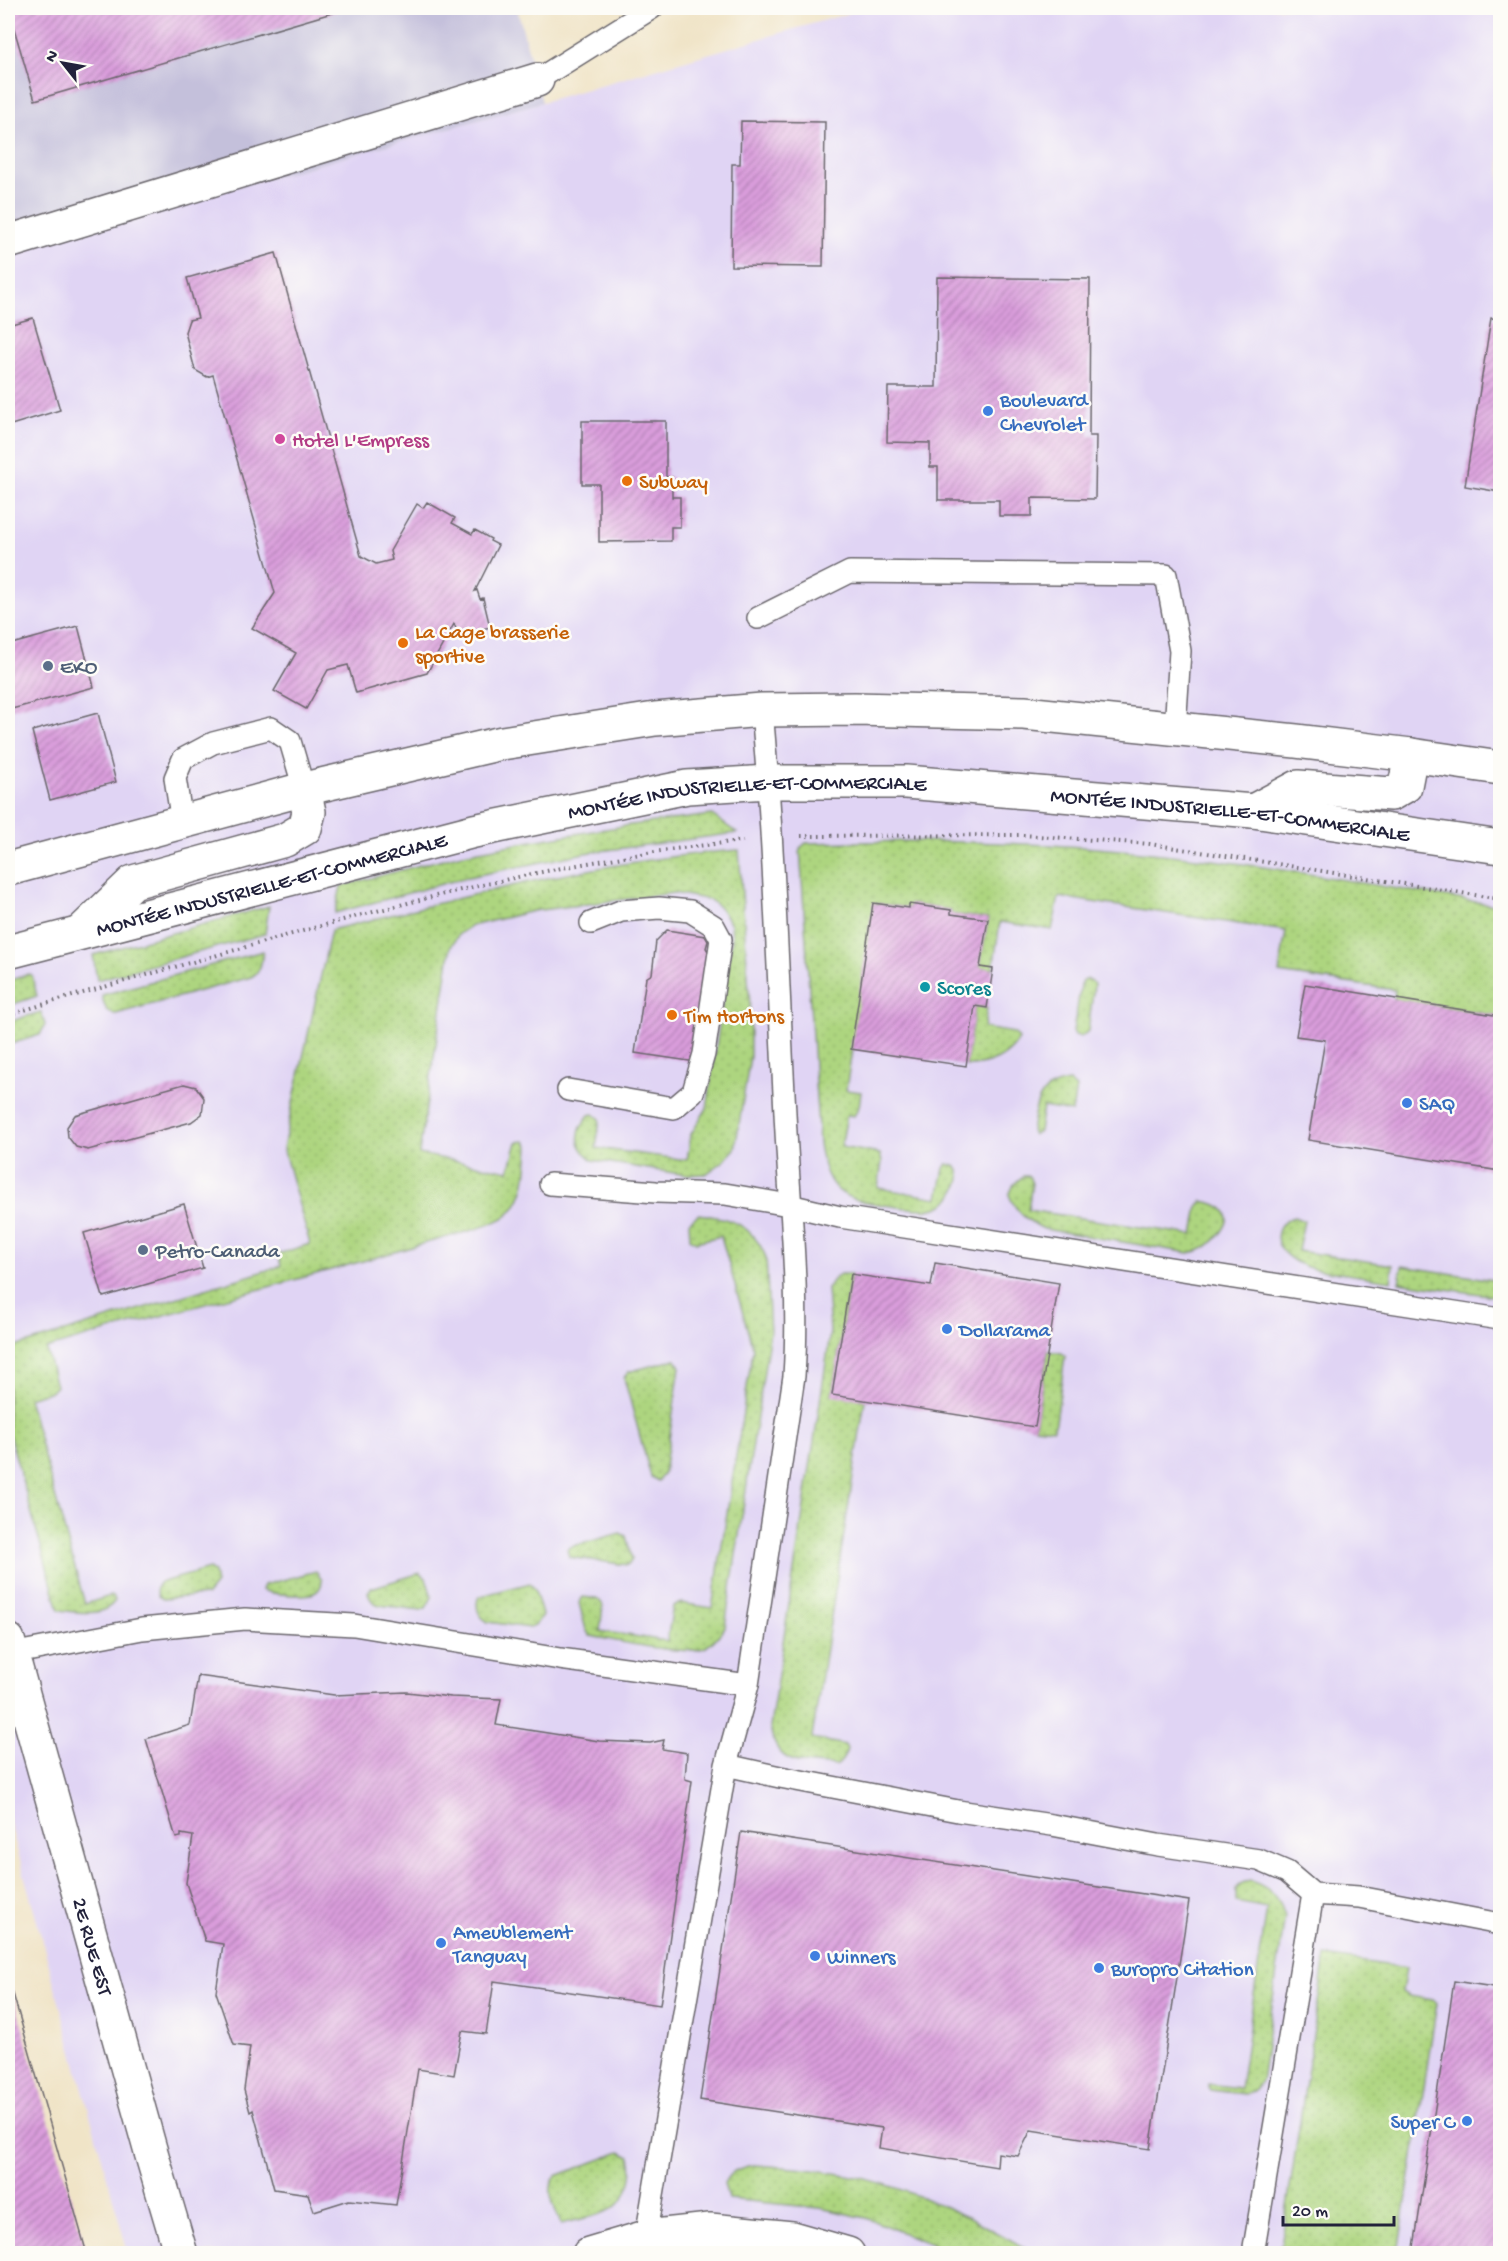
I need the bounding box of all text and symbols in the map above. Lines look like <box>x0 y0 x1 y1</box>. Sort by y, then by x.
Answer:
north arrow <box>33 33 93 93</box>
text: N <box>42 47 64 66</box>
place label: Boulevard Chevrolet <box>999 390 1089 439</box>
marker: Boulevard Chevrolet <box>981 404 995 418</box>
place label: Hotel L'Empress <box>292 430 430 455</box>
marker: Hotel L'Empress <box>273 432 287 446</box>
place label: Subway <box>639 472 708 497</box>
marker: Subway <box>620 474 634 488</box>
place label: La Cage brasserie sportive <box>415 622 571 671</box>
marker: La Cage brasserie sportive <box>396 636 410 650</box>
place label: EKO <box>60 657 98 682</box>
marker: EKO <box>41 659 55 673</box>
street label: MONTÉE INDUSTRIELLE-ET-COMMERCIALE <box>566 773 928 827</box>
street label: MONTÉE INDUSTRIELLE-ET-COMMERCIALE <box>1049 785 1412 850</box>
street label: MONTÉE INDUSTRIELLE-ET-COMMERCIALE <box>94 829 451 945</box>
place label: Scores <box>937 978 992 1003</box>
marker: Scores <box>918 980 932 994</box>
place label: Tim Hortons <box>683 1006 785 1031</box>
marker: Tim Hortons <box>665 1008 679 1022</box>
place label: SAQ <box>1419 1094 1455 1119</box>
marker: SAQ <box>1400 1096 1414 1110</box>
place label: Petro-Canada <box>154 1241 281 1266</box>
marker: Petro-Canada <box>136 1243 150 1257</box>
place label: Dollarama <box>957 1320 1051 1345</box>
marker: Dollarama <box>940 1322 954 1336</box>
street label: 2E RUE EST <box>65 1895 116 2000</box>
place label: Ameublement Tanguay <box>452 1922 574 1971</box>
marker: Ameublement Tanguay <box>434 1936 448 1950</box>
place label: Winners <box>827 1947 897 1972</box>
marker: Winners <box>808 1949 822 1963</box>
place label: Buropro Citation <box>1110 1959 1254 1984</box>
marker: Buropro Citation <box>1092 1961 1106 1975</box>
place label: Super C <box>1390 2112 1457 2137</box>
marker: Super C <box>1460 2114 1474 2128</box>
scale bar <box>1283 2189 1394 2227</box>
text: 20 m <box>1292 2202 1328 2223</box>

